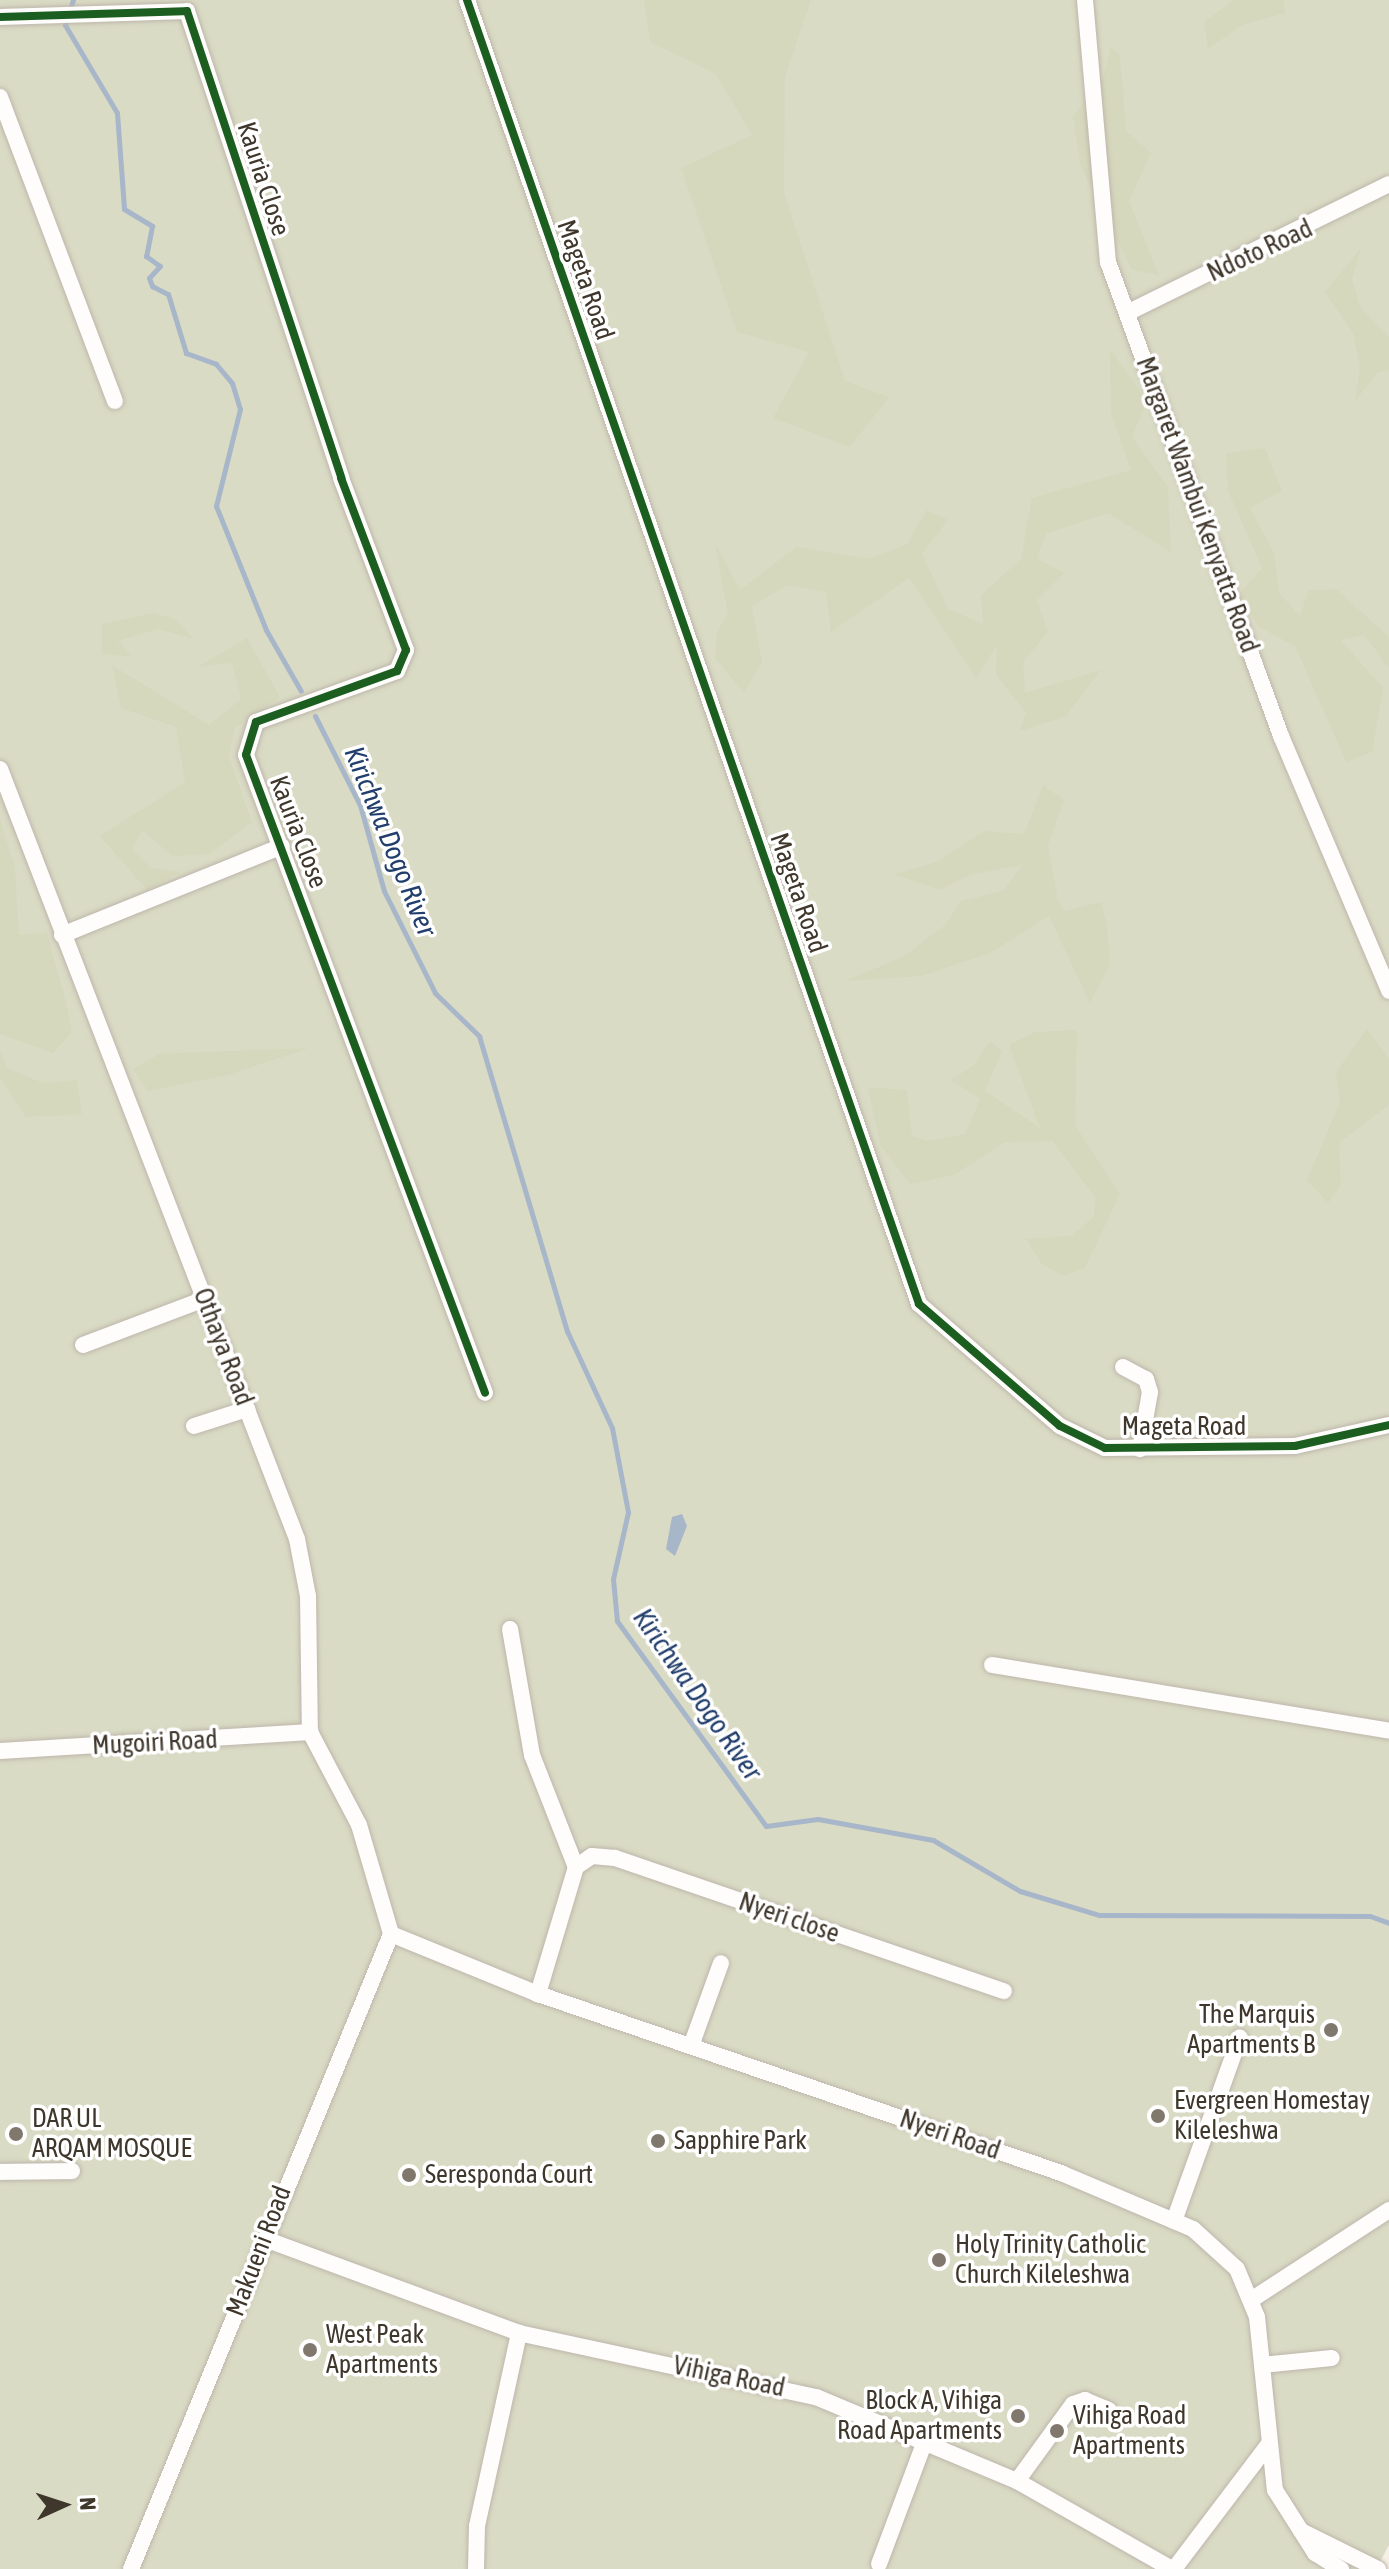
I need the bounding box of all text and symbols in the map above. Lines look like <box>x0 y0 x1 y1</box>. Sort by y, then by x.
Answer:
street label: Kauria Close <box>230 118 296 240</box>
street label: Ndoto Road <box>1202 213 1318 289</box>
street label: Mageta Road <box>550 216 620 344</box>
street label: Margaret Wambui Kenyatta Road <box>1129 353 1265 657</box>
water label: Kirichwa Dogo River <box>338 741 444 941</box>
street label: Kauria Close <box>262 771 334 893</box>
street label: Mageta Road <box>763 829 833 957</box>
street label: Othaya Road <box>186 1284 260 1410</box>
street label: Mageta Road <box>1122 1411 1246 1443</box>
water label: Kirichwa Dogo River <box>626 1602 770 1786</box>
street label: Mugoiri Road <box>91 1724 219 1762</box>
street label: Nyeri close <box>735 1886 843 1950</box>
place label: The Marquis Apartments B <box>1187 1999 1315 2060</box>
marker: The Marquis Apartments B <box>1322 2021 1340 2039</box>
place label: Evergreen Homestay Kileleshwa <box>1174 2085 1370 2146</box>
place label: DAR UL ARQAM MOSQUE <box>32 2103 192 2164</box>
street label: Nyeri Road <box>896 2103 1004 2167</box>
marker: Evergreen Homestay Kileleshwa <box>1149 2107 1167 2125</box>
marker: DAR UL ARQAM MOSQUE <box>7 2125 25 2143</box>
place label: Sapphire Park <box>674 2125 807 2157</box>
marker: Sapphire Park <box>649 2132 667 2150</box>
place label: Seresponda Court <box>425 2159 593 2191</box>
marker: Seresponda Court <box>400 2166 418 2184</box>
street label: Makueni Road <box>220 2181 298 2321</box>
place label: Holy Trinity Catholic Church Kileleshwa <box>955 2229 1146 2290</box>
marker: Holy Trinity Catholic Church Kileleshwa <box>930 2251 948 2269</box>
place label: West Peak Apartments <box>326 2319 438 2380</box>
marker: West Peak Apartments <box>301 2341 319 2359</box>
street label: Vihiga Road <box>670 2350 788 2404</box>
place label: Block A, Vihiga Road Apartments <box>837 2385 1002 2446</box>
place label: Vihiga Road Apartments <box>1073 2400 1186 2462</box>
marker: Block A, Vihiga Road Apartments <box>1009 2407 1027 2425</box>
marker: Vihiga Road Apartments <box>1048 2422 1066 2440</box>
north arrow <box>24 2465 104 2545</box>
text: N <box>75 2497 101 2511</box>

